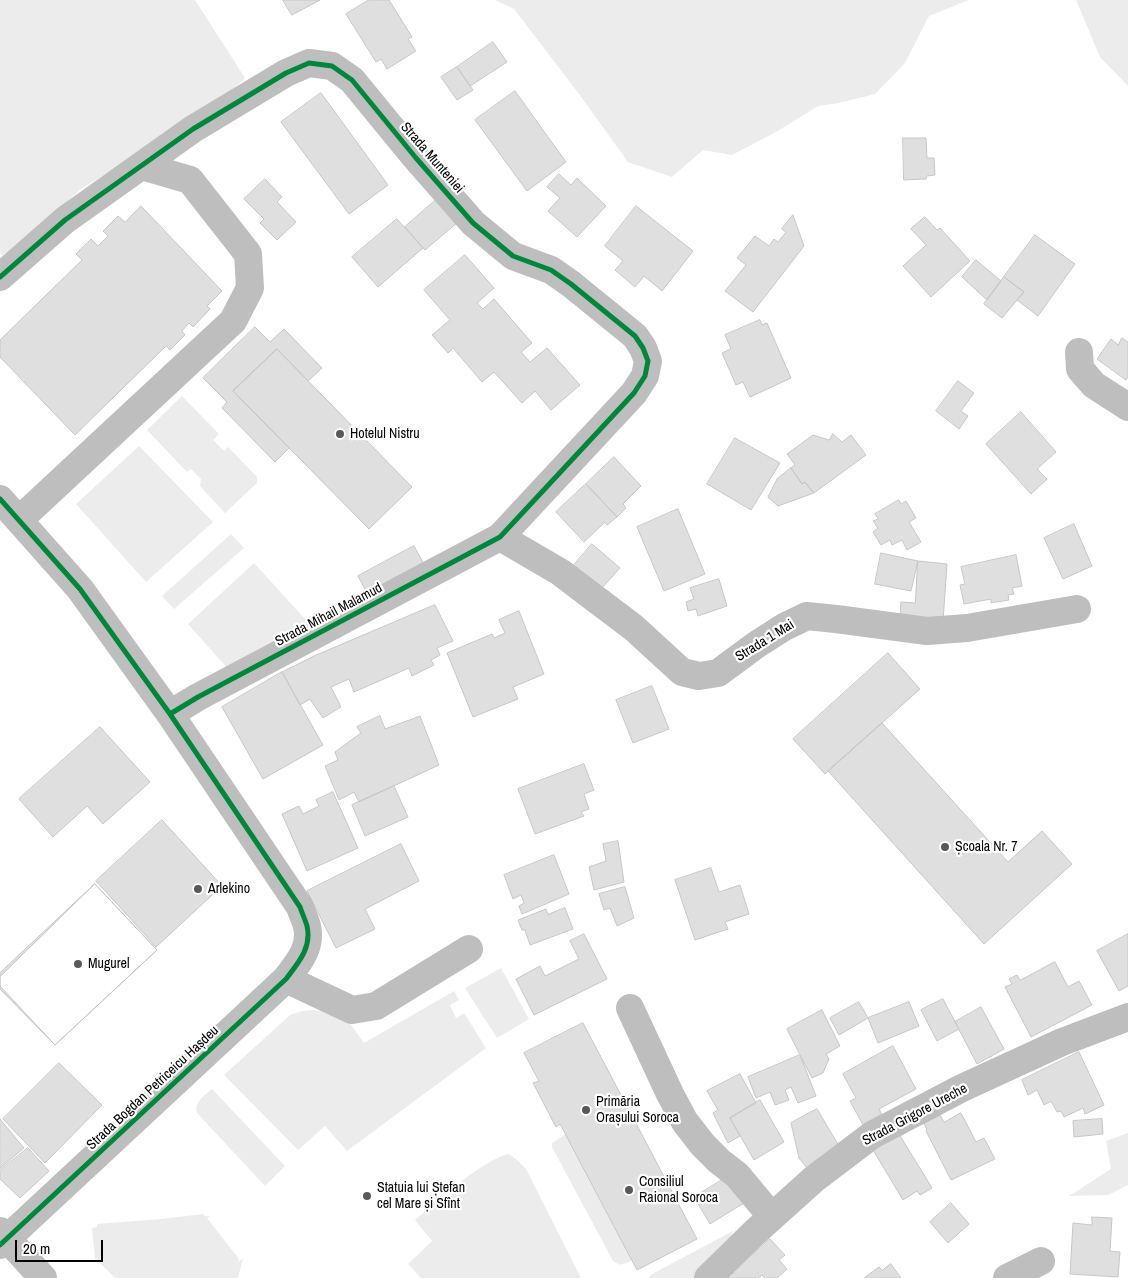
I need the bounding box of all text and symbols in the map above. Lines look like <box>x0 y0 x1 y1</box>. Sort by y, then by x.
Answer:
street label: Strada Munteniei <box>397 119 467 197</box>
place label: Hotelul Nistru <box>350 426 420 442</box>
marker: Hotelul Nistru <box>334 428 346 440</box>
street label: Strada Mihail Malamud <box>273 580 385 650</box>
street label: Strada 1 Mai <box>733 616 797 666</box>
place label: Școala Nr. 7 <box>955 839 1018 855</box>
marker: Școala Nr. 7 <box>939 841 951 853</box>
place label: Arlekino <box>208 881 250 897</box>
marker: Arlekino <box>192 883 204 895</box>
place label: Mugurel <box>88 956 129 972</box>
marker: Mugurel <box>72 958 84 970</box>
street label: Strada Bogdan Petriceicu Hașdeu <box>84 1022 222 1154</box>
street label: Strada Grigore Ureche <box>860 1080 970 1150</box>
place label: Primăria Orașului Soroca <box>596 1094 679 1126</box>
marker: Primăria Orașului Soroca <box>580 1104 592 1116</box>
place label: Consiliul Raional Soroca <box>639 1174 718 1206</box>
place label: Statuia lui Ștefan cel Mare și Sfînt <box>377 1180 465 1212</box>
marker: Consiliul Raional Soroca <box>623 1184 635 1196</box>
marker: Statuia lui Ștefan cel Mare și Sfînt <box>361 1190 373 1202</box>
scale bar <box>18 1230 105 1262</box>
text: 20 m <box>23 1238 50 1259</box>

